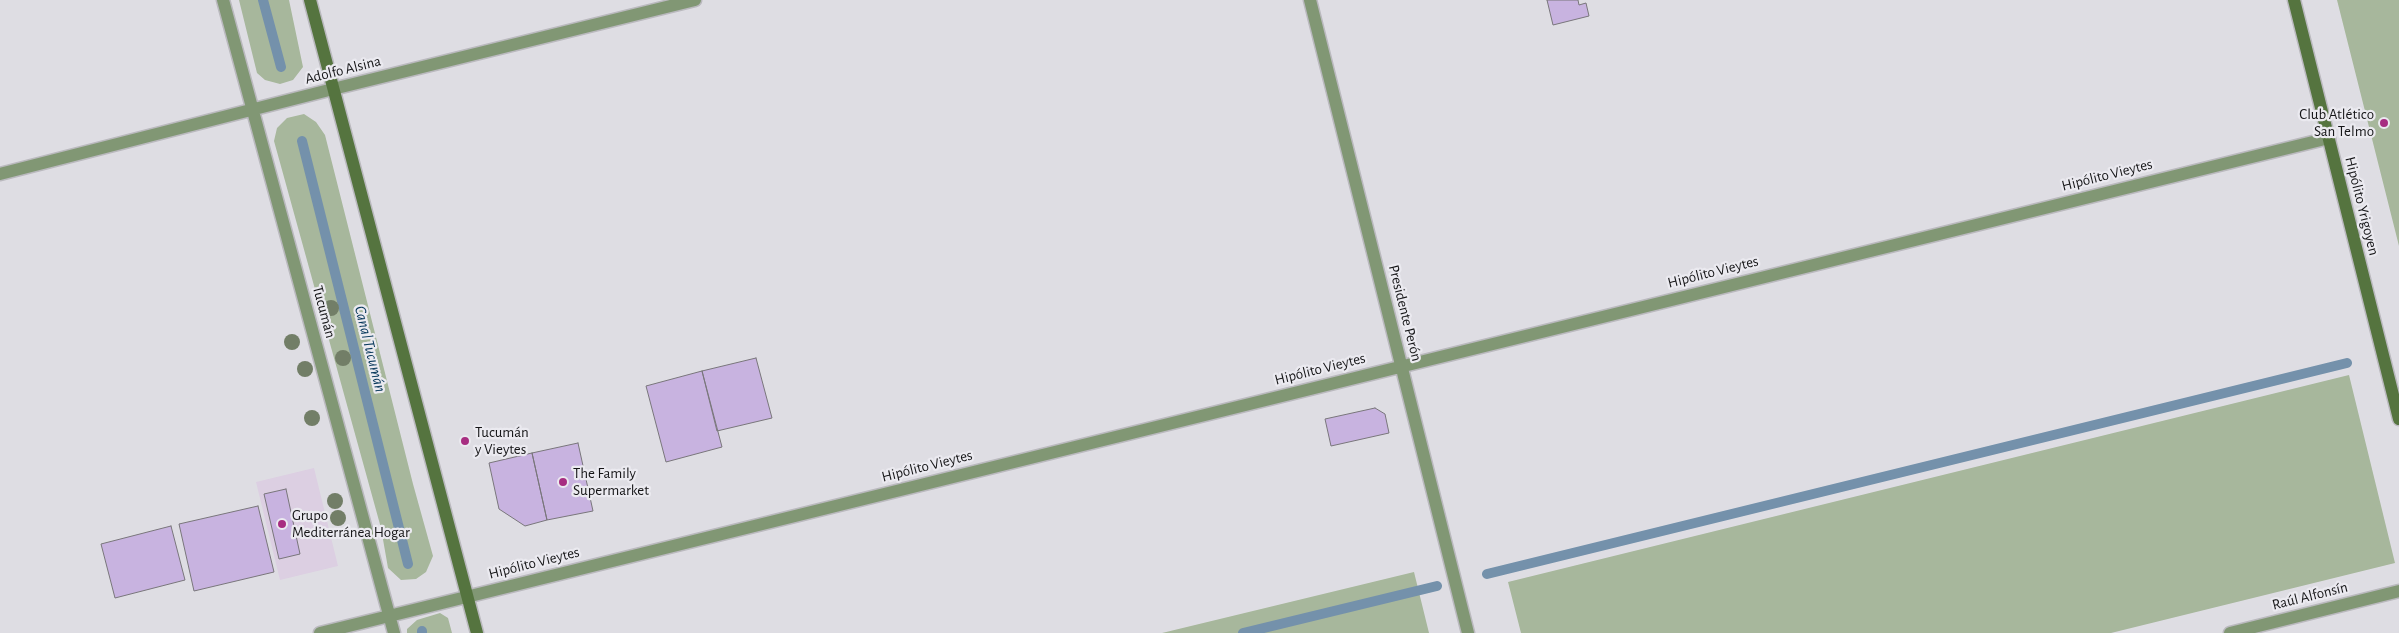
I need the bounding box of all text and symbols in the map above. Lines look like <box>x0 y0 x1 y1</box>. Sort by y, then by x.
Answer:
street label: Adolfo Alsina <box>303 52 383 88</box>
place label: Club Atlético San Telmo <box>2299 105 2374 140</box>
marker: Club Atlético San Telmo <box>2378 117 2390 129</box>
street label: Hipólito Vieytes <box>2060 155 2154 195</box>
street label: Hipólito Yrigoyen <box>2341 155 2383 257</box>
street label: Hipólito Vieytes <box>1666 252 1760 292</box>
street label: Presidente Perón <box>1384 263 1426 363</box>
street label: Tucumán <box>308 284 340 340</box>
water label: Canal Tucumán <box>350 304 390 394</box>
street label: Hipólito Vieytes <box>1273 349 1367 389</box>
place label: Tucumán y Vieytes <box>475 423 529 458</box>
marker: Tucumán y Vieytes <box>459 435 471 447</box>
street label: Hipólito Vieytes <box>880 446 974 486</box>
place label: The Family Supermarket <box>573 464 649 499</box>
marker: The Family Supermarket <box>557 476 569 488</box>
place label: Grupo Mediterránea Hogar <box>292 506 410 541</box>
marker: Grupo Mediterránea Hogar <box>276 518 288 530</box>
street label: Hipólito Vieytes <box>487 543 581 583</box>
street label: Raúl Alfonsín <box>2270 578 2350 614</box>

